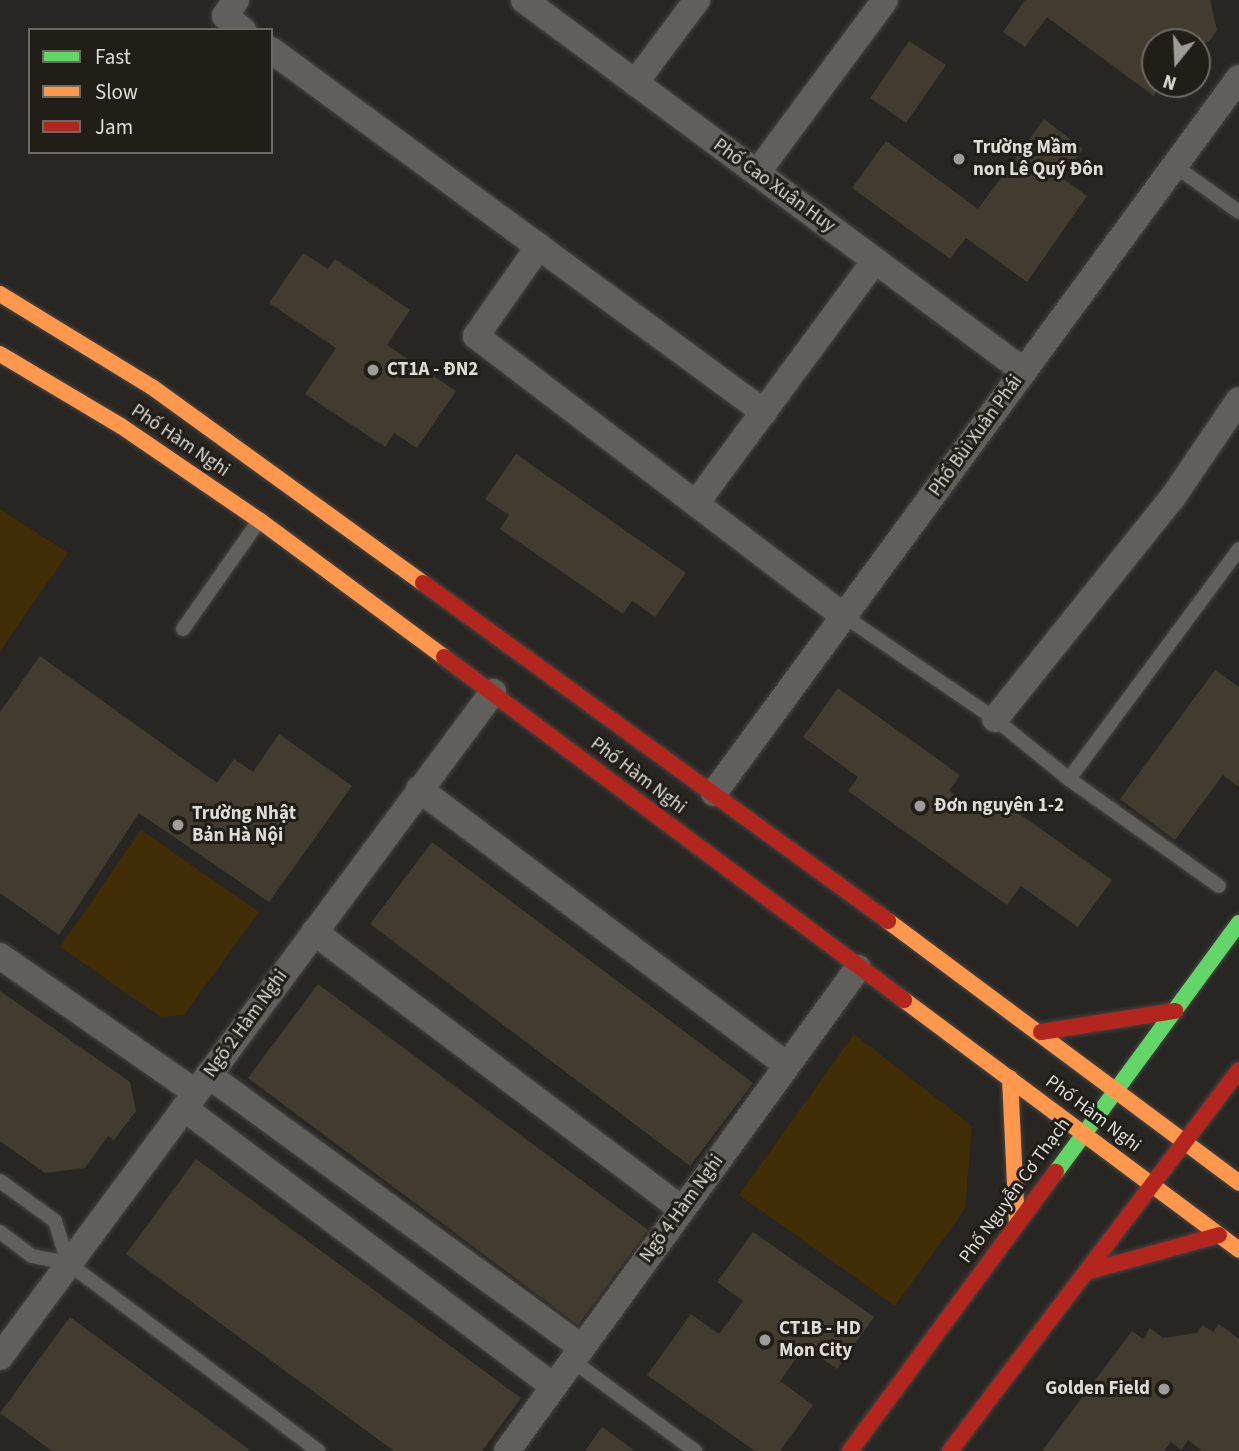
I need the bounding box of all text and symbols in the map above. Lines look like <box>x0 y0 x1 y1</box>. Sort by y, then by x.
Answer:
legend <box>28 28 273 154</box>
north arrow <box>1141 28 1211 98</box>
text: Fast <box>95 42 131 72</box>
text: N <box>1160 67 1180 96</box>
text: Slow <box>95 77 138 107</box>
text: Jam <box>95 112 133 142</box>
street label: Phố Cao Xuân Huy <box>709 134 839 238</box>
place label: Trường Mầm non Lê Quý Đôn <box>973 137 1104 181</box>
marker: Trường Mầm non Lê Quý Đôn <box>951 151 967 167</box>
place label: CT1A - ĐN2 <box>387 359 478 381</box>
marker: CT1A - ĐN2 <box>365 362 381 378</box>
street label: Phố Bùi Xuân Phái <box>924 371 1028 501</box>
street label: Phố Hàm Nghi <box>127 400 233 482</box>
street label: Phố Hàm Nghi <box>586 733 690 819</box>
place label: Đơn nguyên 1-2 <box>934 795 1064 817</box>
marker: Đơn nguyên 1-2 <box>912 798 928 814</box>
place label: Trường Nhật Bản Hà Nội <box>192 803 296 847</box>
marker: Trường Nhật Bản Hà Nội <box>170 817 186 833</box>
street label: Ngõ 2 Hàm Nghi <box>199 966 293 1082</box>
street label: Phố Hàm Nghi <box>1041 1071 1145 1157</box>
street label: Phố Nguyễn Cơ Thạch <box>955 1114 1075 1268</box>
street label: Ngõ 4 Hàm Nghi <box>635 1151 729 1267</box>
place label: CT1B - HD Mon City <box>779 1318 861 1362</box>
marker: CT1B - HD Mon City <box>757 1332 773 1348</box>
place label: Golden Field <box>1045 1378 1150 1400</box>
marker: Golden Field <box>1156 1381 1172 1397</box>

